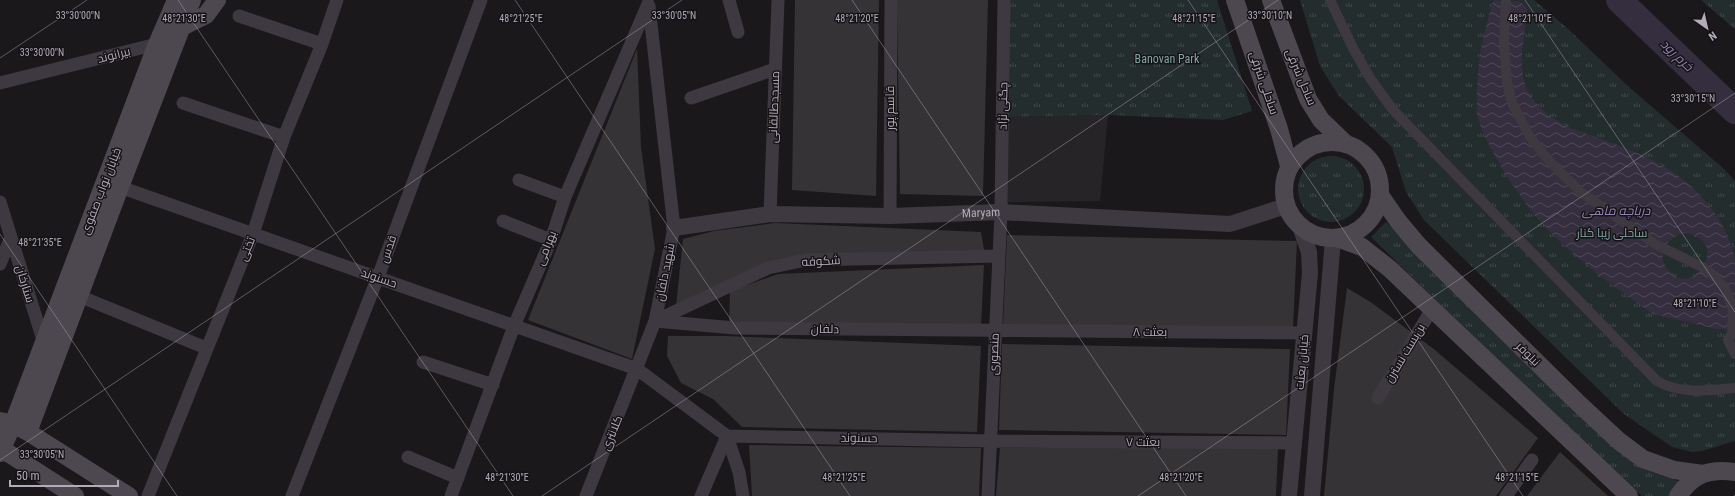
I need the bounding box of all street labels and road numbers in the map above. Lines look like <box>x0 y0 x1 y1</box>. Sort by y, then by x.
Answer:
street label: بیرانوند <box>96 44 132 66</box>
street label: ساحل شرقی <box>1283 47 1319 107</box>
street label: ساحلی شرقی <box>1247 50 1281 117</box>
street label: مسجدطالقانی <box>766 71 782 143</box>
street label: چگنی نژاد <box>996 82 1012 130</box>
street label: قاسم پور <box>883 86 899 131</box>
street label: خیابان نواب صفوی <box>78 146 124 236</box>
street label: Maryam <box>962 205 1000 220</box>
street label: بهرامی <box>533 229 559 267</box>
street label: قدس <box>377 233 399 265</box>
street label: تختی <box>236 234 258 263</box>
street label: شهید دلفان <box>653 242 677 302</box>
street label: شکوفه <box>801 253 841 269</box>
street label: ستارخان <box>13 264 37 304</box>
street label: حسنوند <box>359 265 399 291</box>
street label: بن‌بست نسترن <box>1382 321 1428 385</box>
street label: دلفان <box>811 322 839 336</box>
street label: بعثت ۸ <box>1133 325 1167 339</box>
street label: منصوری <box>986 333 1002 375</box>
street label: خیابان بعثت <box>1293 334 1311 390</box>
street label: نیلوفر <box>1512 338 1543 369</box>
street label: کلانتری <box>599 413 625 453</box>
street label: حسنوند <box>840 431 878 445</box>
street label: بعثت ۷ <box>1126 435 1160 449</box>

